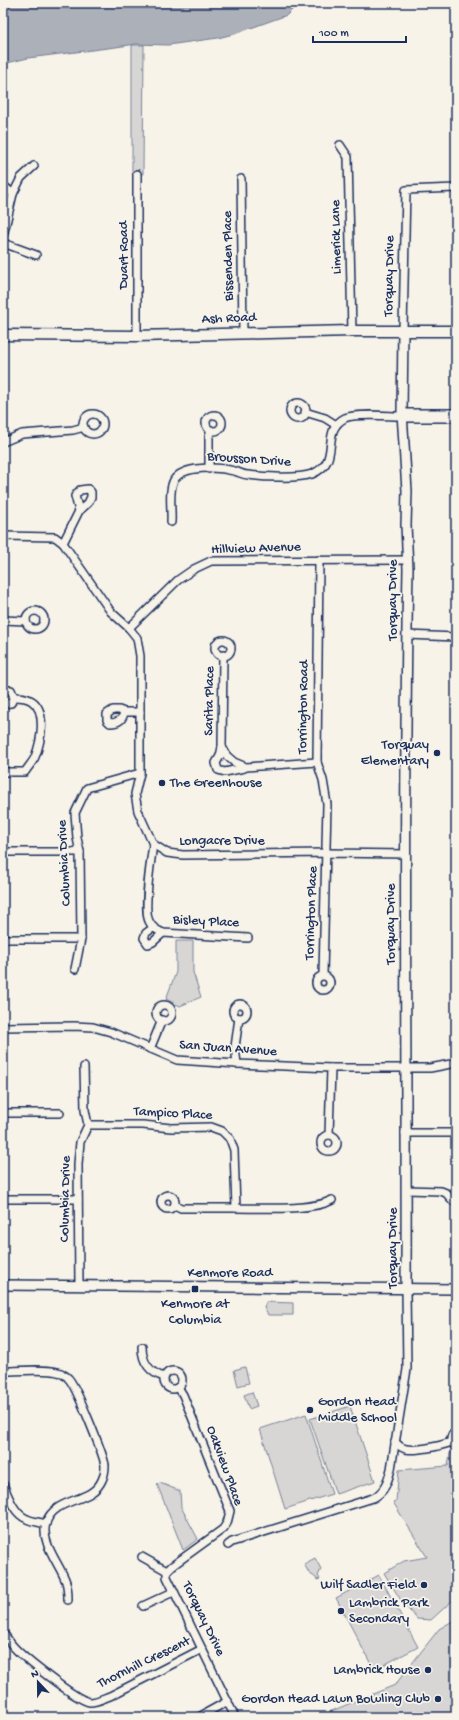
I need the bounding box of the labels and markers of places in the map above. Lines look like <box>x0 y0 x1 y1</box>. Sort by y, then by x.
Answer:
place label: Torquay Elementary <box>361 737 429 770</box>
marker: Torquay Elementary <box>432 748 442 758</box>
place label: The Greenhouse <box>169 775 263 792</box>
marker: The Greenhouse <box>157 778 167 788</box>
marker: Kenmore at Columbia <box>190 1284 200 1294</box>
place label: Kenmore at Columbia <box>161 1296 230 1329</box>
place label: Gordon Head Middle School <box>318 1394 397 1427</box>
marker: Gordon Head Middle School <box>305 1405 315 1415</box>
place label: Wilf Sadler Field <box>321 1577 418 1594</box>
marker: Wilf Sadler Field <box>419 1580 429 1590</box>
place label: Lambrick Park Secondary <box>349 1595 430 1628</box>
marker: Lambrick Park Secondary <box>336 1606 346 1616</box>
place label: Lambrick House <box>333 1662 421 1679</box>
marker: Lambrick House <box>423 1665 433 1675</box>
place label: Gordon Head Lawn Bowling Club <box>241 1691 431 1708</box>
marker: Gordon Head Lawn Bowling Club <box>433 1694 443 1704</box>

